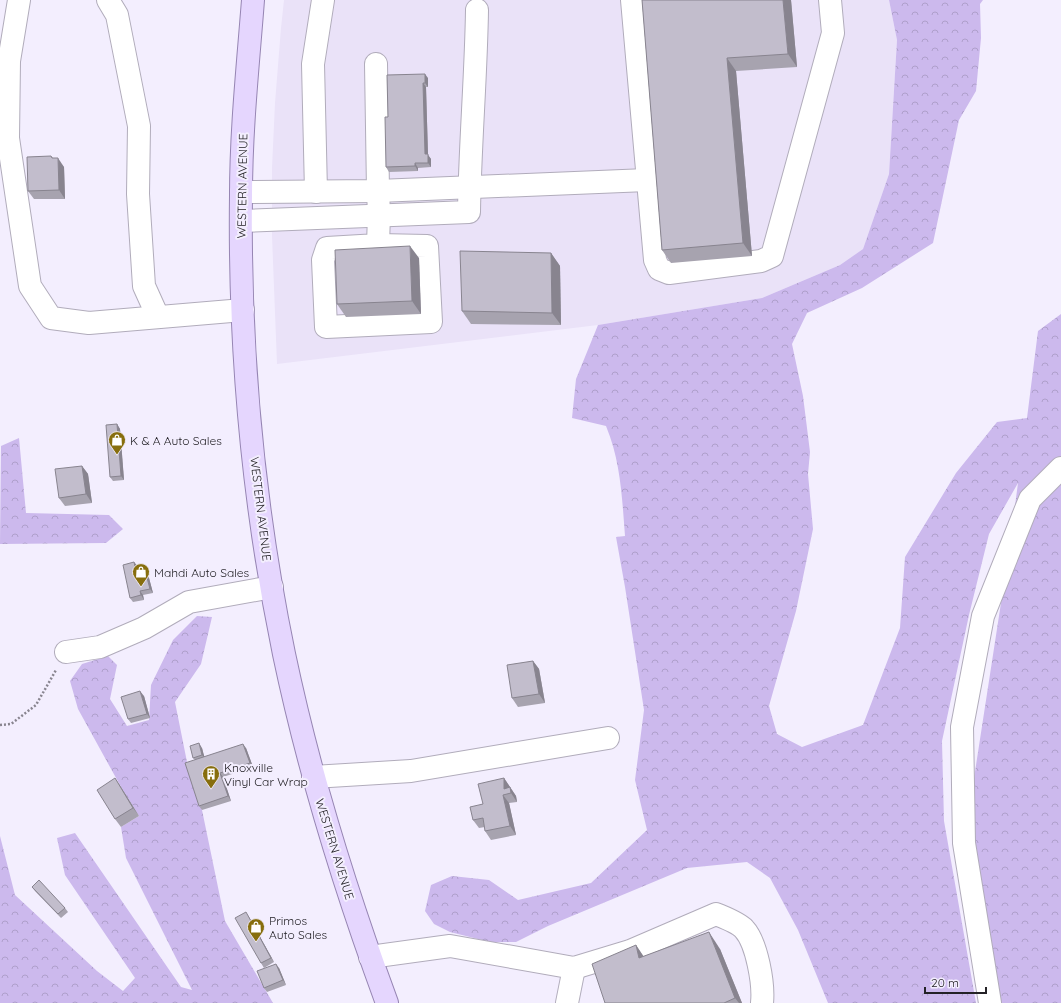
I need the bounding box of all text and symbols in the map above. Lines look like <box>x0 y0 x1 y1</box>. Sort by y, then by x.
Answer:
street label: WESTERN AVENUE <box>234 133 250 239</box>
shop icon: K & A Auto Sales <box>107 430 127 455</box>
place label: K & A Auto Sales <box>130 433 222 448</box>
street label: WESTERN AVENUE <box>247 456 275 562</box>
shop icon: Mahdi Auto Sales <box>131 562 151 587</box>
place label: Mahdi Auto Sales <box>154 565 250 580</box>
place label: Knoxville Vinyl Car Wrap <box>224 760 308 789</box>
building icon: Knoxville Vinyl Car Wrap <box>201 764 221 789</box>
street label: WESTERN AVENUE <box>313 797 358 901</box>
place label: Primos Auto Sales <box>269 913 327 942</box>
shop icon: Primos Auto Sales <box>246 917 266 942</box>
scale bar <box>925 969 986 995</box>
text: 20 m <box>931 975 959 990</box>

